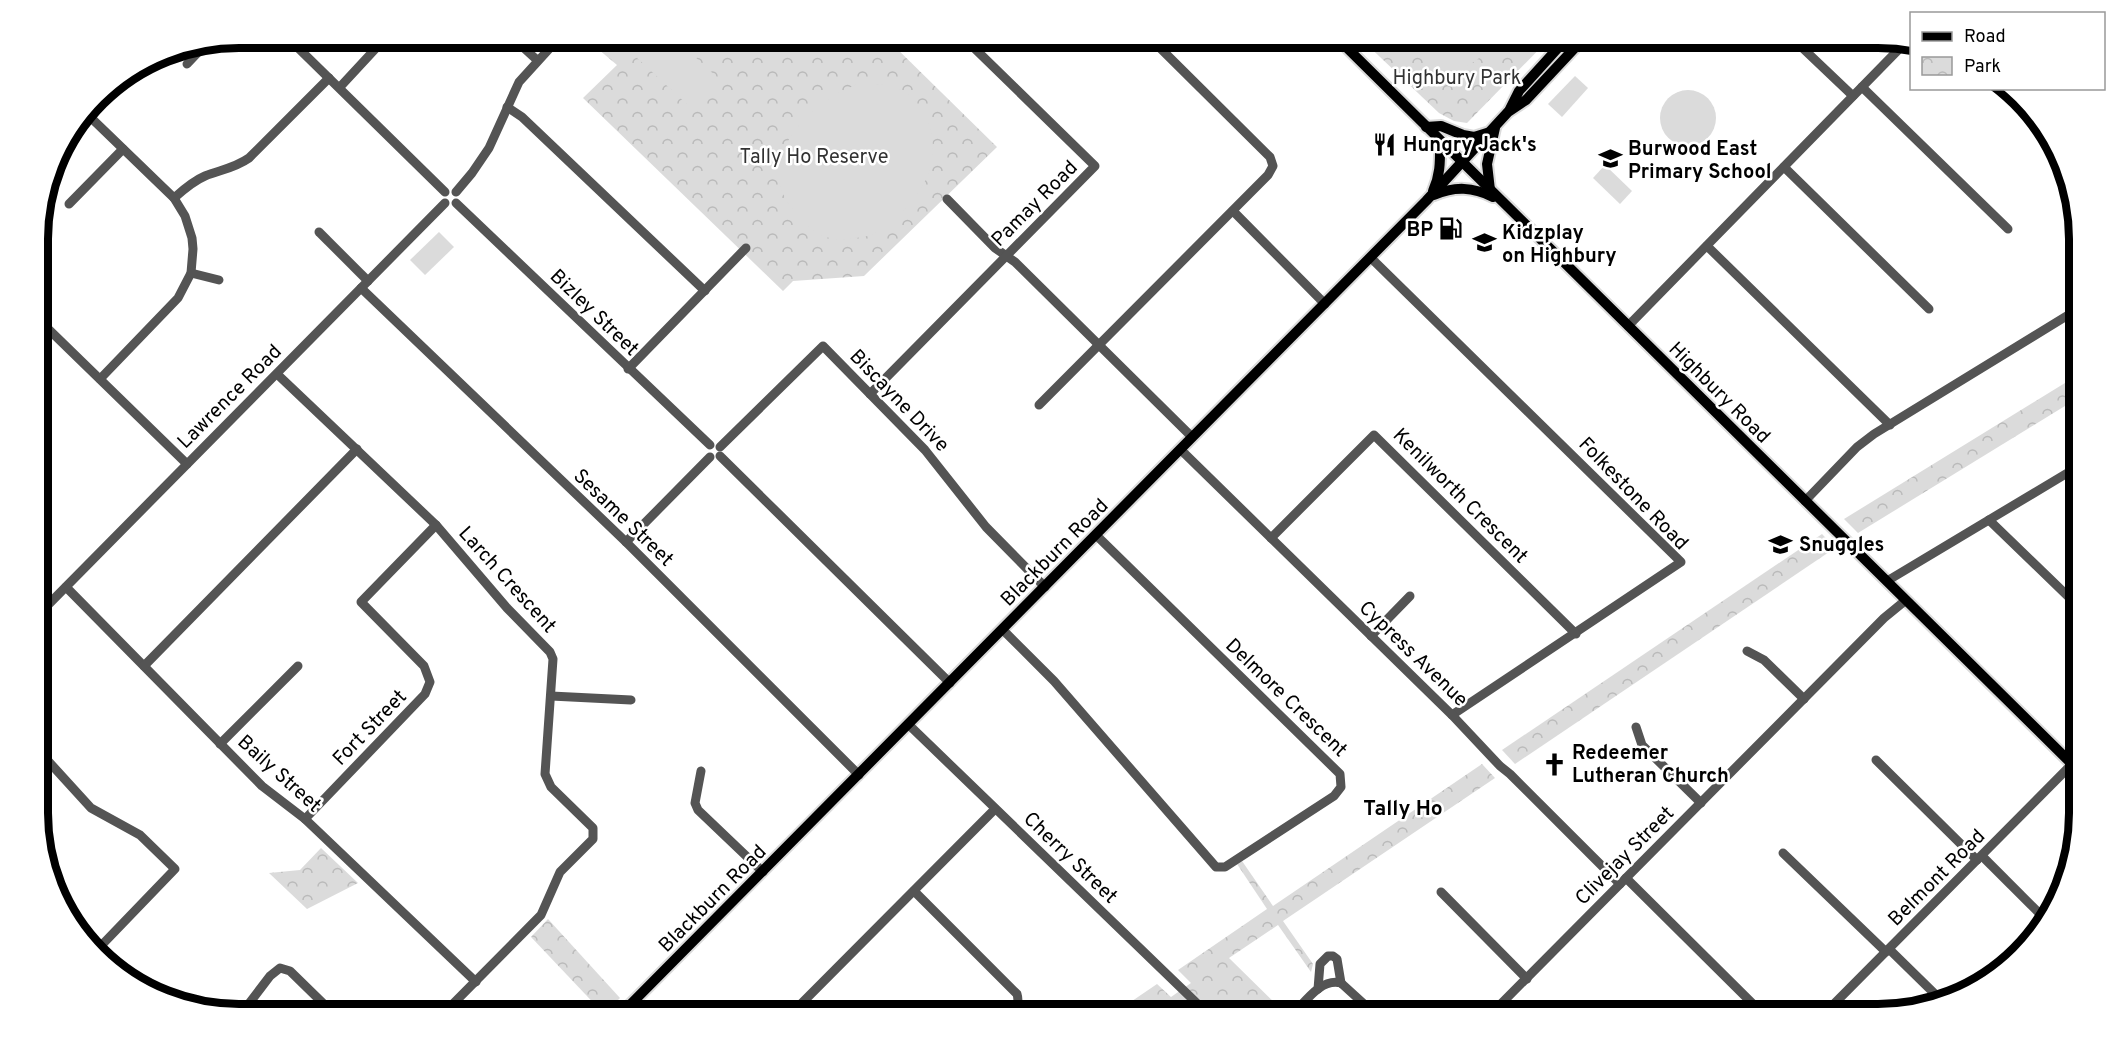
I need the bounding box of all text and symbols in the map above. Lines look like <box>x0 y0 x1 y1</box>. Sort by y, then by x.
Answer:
legend <box>1910 12 2105 90</box>
text: Road <box>1964 26 2006 49</box>
text: Park <box>1964 56 2001 79</box>
park label: Highbury Park <box>1393 66 1521 92</box>
restaurant icon: Hungry Jack's <box>1372 131 1398 157</box>
place label: Hungry Jack's <box>1403 133 1537 159</box>
place label: Burwood East Primary School <box>1628 137 1772 186</box>
park label: Tally Ho Reserve <box>740 145 888 171</box>
school or university icon: Burwood East Primary School <box>1597 146 1623 172</box>
street label: Pamay Road <box>987 156 1084 253</box>
fuel station icon: BP <box>1438 216 1464 242</box>
place label: BP <box>1407 218 1433 244</box>
place label: Kidzplay on Highbury <box>1502 221 1617 270</box>
school or university icon: Kidzplay on Highbury <box>1471 230 1497 256</box>
street label: Bizley Street <box>543 264 644 362</box>
street label: Highbury Road <box>1662 337 1775 450</box>
street label: Lawrence Road <box>173 340 288 455</box>
street label: Biscayne Drive <box>843 345 954 458</box>
street label: Kenilworth Crescent <box>1386 423 1533 570</box>
street label: Folkestone Road <box>1572 432 1693 556</box>
street label: Sesame Street <box>567 464 678 573</box>
street label: Blackburn Road <box>996 494 1115 613</box>
street label: Larch Crescent <box>452 522 561 639</box>
school or university icon: Snuggles <box>1768 531 1794 557</box>
place label: Snuggles <box>1799 533 1884 559</box>
street label: Cypress Avenue <box>1352 596 1473 713</box>
street label: Delmore Crescent <box>1219 633 1352 763</box>
street label: Fort Street <box>328 685 413 772</box>
street label: Baily Street <box>231 730 326 819</box>
place label: Redeemer Lutheran Church <box>1572 741 1729 790</box>
church icon: Redeemer Lutheran Church <box>1541 751 1567 777</box>
district label: Tally Ho <box>1363 796 1443 823</box>
street label: Clivejay Street <box>1570 801 1681 912</box>
street label: Cherry Street <box>1017 807 1122 910</box>
street label: Belmont Road <box>1883 824 1992 933</box>
street label: Blackburn Road <box>654 840 773 959</box>

